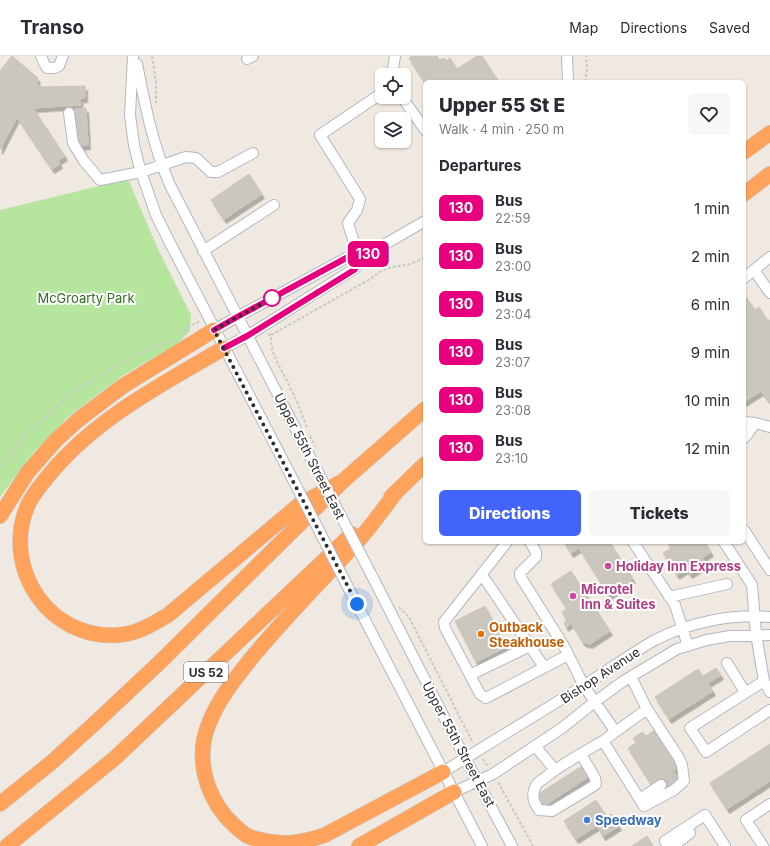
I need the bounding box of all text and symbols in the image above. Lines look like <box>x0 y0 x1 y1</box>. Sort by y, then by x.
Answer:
text: Transo <box>20 16 84 39</box>
text: Map <box>569 19 598 36</box>
text: Directions <box>620 19 687 36</box>
text: Saved <box>709 19 750 36</box>
map controls <box>375 68 411 148</box>
button: locate <box>375 68 411 104</box>
button: heart <box>688 93 730 135</box>
text: Upper 55 St E <box>439 94 565 117</box>
button: layers <box>375 112 411 148</box>
text: Walk · 4 min · 250 m <box>439 121 564 137</box>
text: Departures <box>439 156 521 175</box>
text: Bus <box>495 191 523 210</box>
text: 130 <box>449 199 473 216</box>
text: 1 min <box>694 199 730 218</box>
text: 22:59 <box>495 210 531 226</box>
text: Bus <box>495 239 523 258</box>
line badge: 130 <box>345 241 391 267</box>
text: 130 <box>356 245 380 262</box>
text: 130 <box>449 247 473 264</box>
text: 2 min <box>691 247 730 266</box>
text: 23:00 <box>495 258 531 274</box>
text: Bus <box>495 287 523 306</box>
unlabelled marker <box>263 289 281 307</box>
park label: McGroarty Park <box>37 290 135 306</box>
text: 130 <box>449 295 473 312</box>
text: 6 min <box>691 295 730 314</box>
text: 23:04 <box>495 306 531 322</box>
text: Bus <box>495 335 523 354</box>
text: 130 <box>449 343 473 360</box>
text: 9 min <box>691 343 730 362</box>
text: 23:07 <box>495 354 530 370</box>
text: Bus <box>495 383 523 402</box>
street label: Upper 55th Street East <box>271 390 349 522</box>
text: 130 <box>449 391 473 408</box>
text: 10 min <box>685 391 730 410</box>
text: 23:08 <box>495 402 531 418</box>
text: Bus <box>495 431 523 450</box>
text: 130 <box>449 439 473 456</box>
text: 12 min <box>685 439 730 458</box>
text: 23:10 <box>495 450 528 466</box>
button: Directions <box>439 490 581 536</box>
button: Tickets <box>589 490 730 536</box>
place label: Holiday Inn Express <box>616 558 741 574</box>
marker: Holiday Inn Express <box>603 561 613 571</box>
place label: Microtel Inn & Suites <box>581 581 656 612</box>
marker: Microtel Inn & Suites <box>568 591 578 601</box>
your location <box>347 594 367 614</box>
place label: Outback Steakhouse <box>489 619 565 650</box>
marker: Outback Steakhouse <box>476 629 486 639</box>
street label: Bishop Avenue <box>557 643 643 707</box>
road number: US 52 <box>184 662 228 682</box>
street label: Upper 55th Street East <box>419 679 499 809</box>
place label: Speedway <box>595 812 662 828</box>
marker: Speedway <box>582 815 592 825</box>

